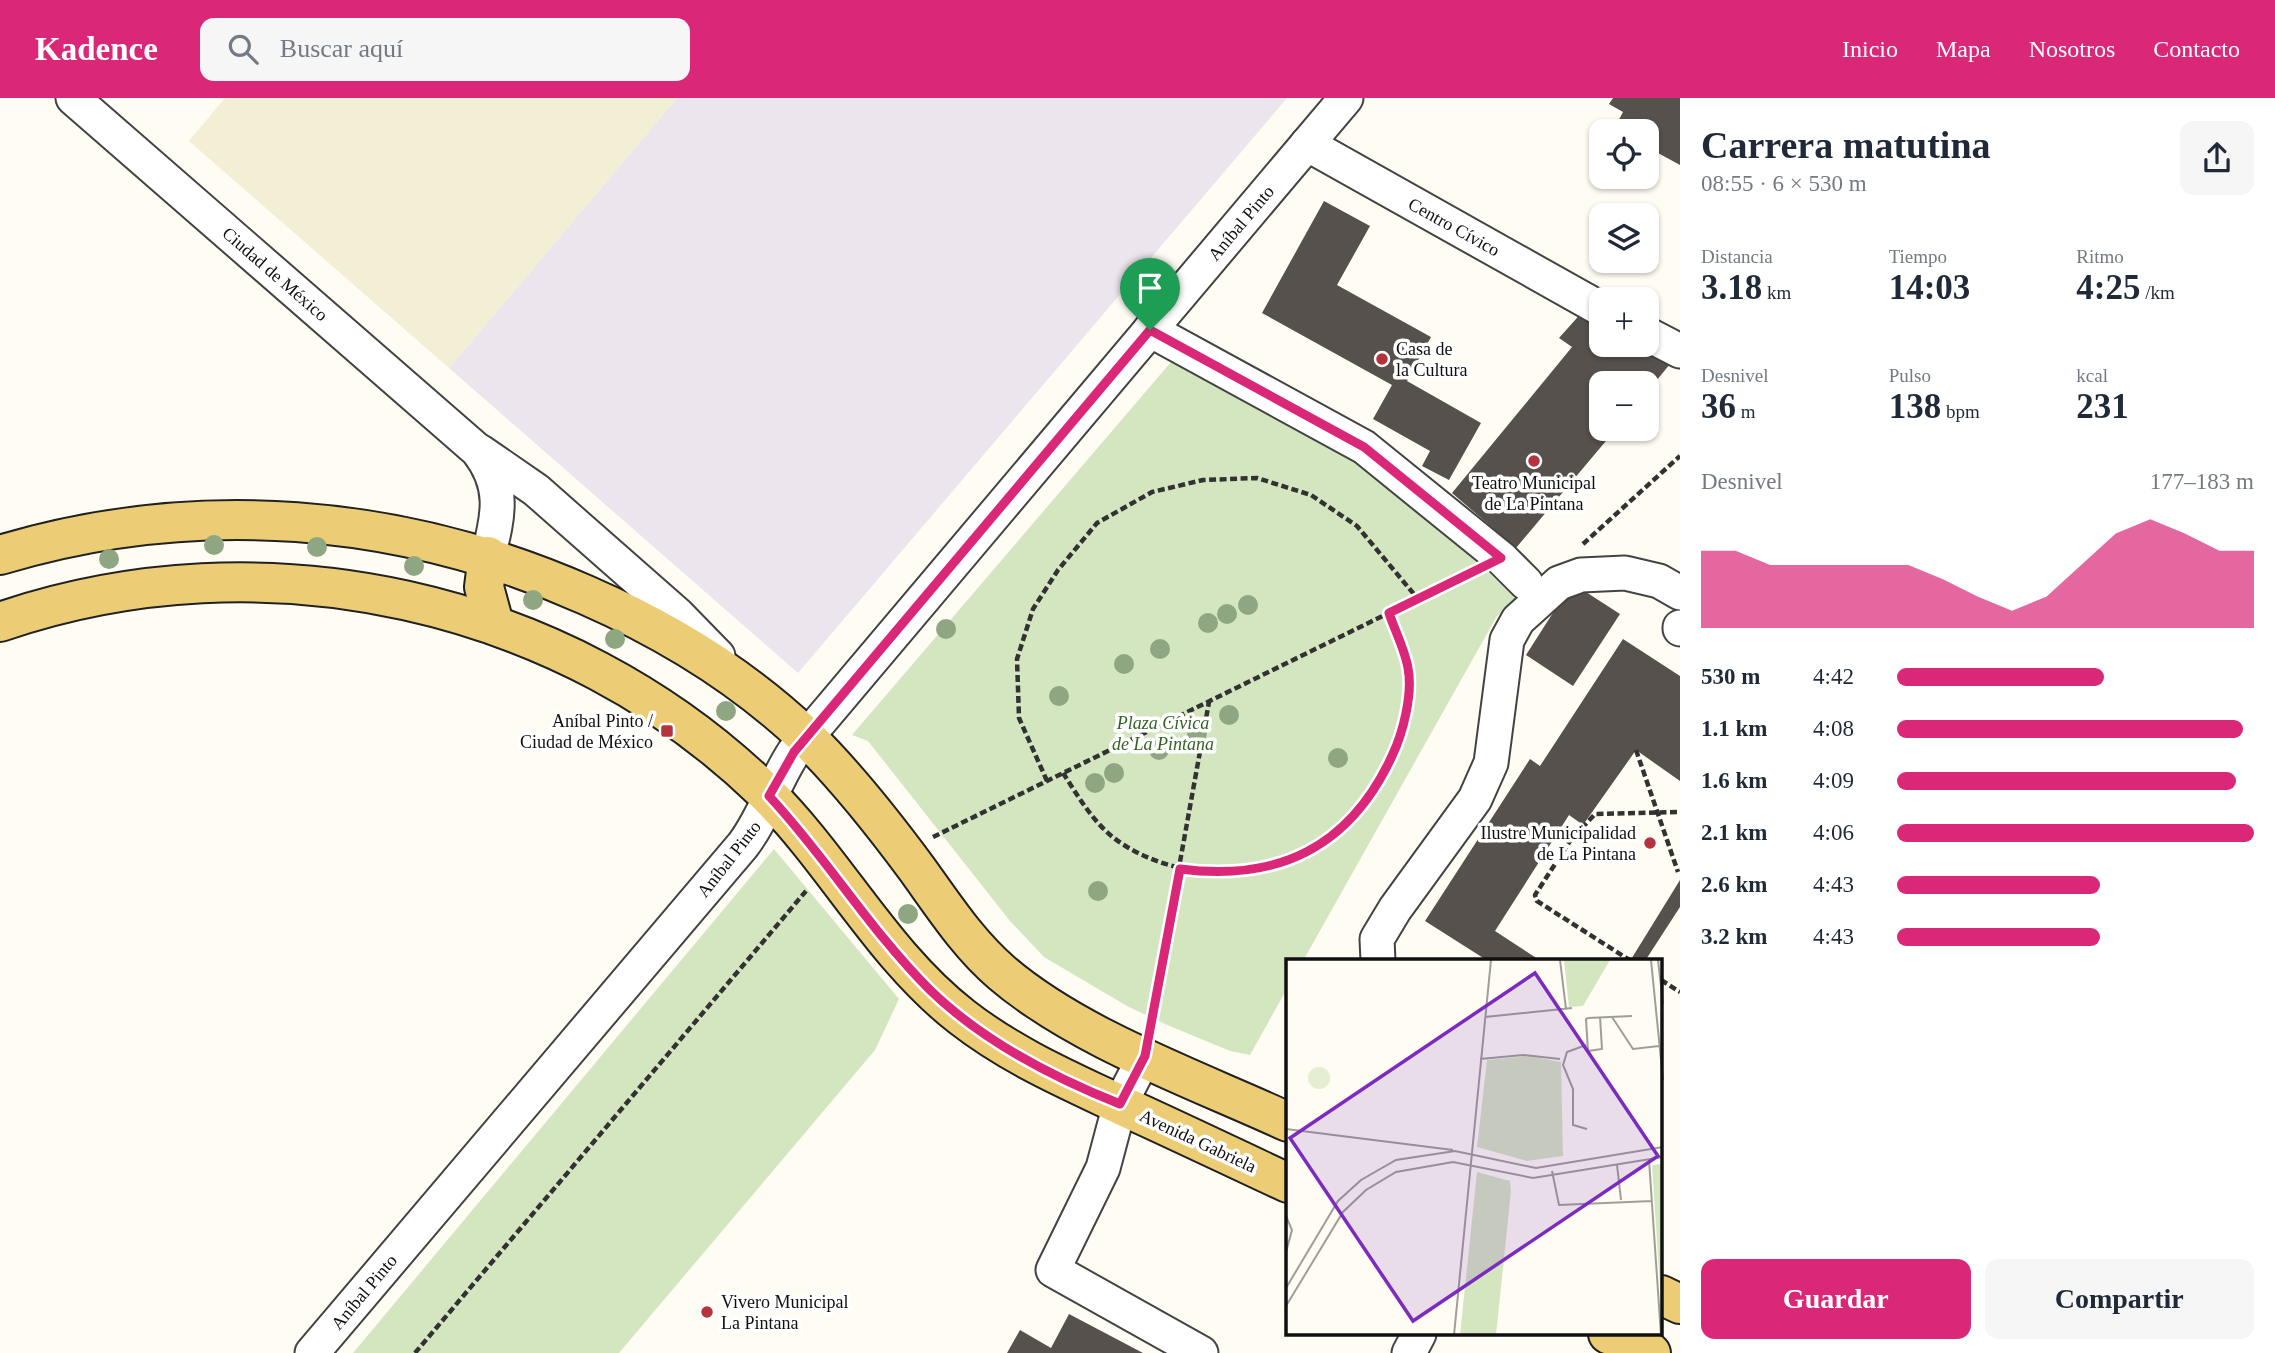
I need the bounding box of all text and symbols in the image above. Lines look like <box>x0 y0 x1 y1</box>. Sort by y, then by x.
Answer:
search box <box>200 18 690 81</box>
icon: search <box>224 30 262 68</box>
text: Kadence <box>35 31 158 67</box>
text: Buscar aquí <box>280 34 403 63</box>
text: Inicio <box>1842 36 1898 62</box>
text: Mapa <box>1936 36 1991 62</box>
text: Nosotros <box>2029 36 2115 62</box>
text: Contacto <box>2153 36 2240 62</box>
map controls <box>1589 119 1659 441</box>
button: locate <box>1589 119 1659 189</box>
button: share <box>2180 121 2254 195</box>
text: Carrera matutina <box>1701 124 1991 166</box>
text: 08:55 · 6 × 530 m <box>1701 171 1867 196</box>
street label: Aníbal Pinto <box>1204 182 1278 264</box>
street label: Centro Cívico <box>1405 194 1503 260</box>
button: layers <box>1589 203 1659 273</box>
street label: Ciudad de México <box>218 223 332 325</box>
text: Distancia <box>1701 246 1773 267</box>
text: Tiempo <box>1889 246 1947 267</box>
text: Ritmo <box>2076 246 2124 267</box>
pin <box>1120 258 1180 330</box>
text: 3.18 <box>1701 268 1762 307</box>
text: 14:03 <box>1889 268 1970 307</box>
text: 4:25 <box>2076 268 2140 307</box>
icon: arrive <box>1131 269 1169 307</box>
text: km <box>1762 282 1791 303</box>
text: /km <box>2140 282 2175 303</box>
button: + <box>1589 287 1659 357</box>
place label: Casa de la Cultura <box>1396 339 1467 380</box>
marker: Casa de la Cultura <box>1374 351 1390 367</box>
text: Desnivel <box>1701 365 1769 386</box>
text: Pulso <box>1889 365 1931 386</box>
text: kcal <box>2076 365 2108 386</box>
button: − <box>1589 371 1659 441</box>
text: 36 <box>1701 387 1736 426</box>
text: 138 <box>1889 387 1941 426</box>
text: 231 <box>2076 387 2129 426</box>
text: m <box>1736 401 1756 422</box>
text: bpm <box>1941 401 1980 422</box>
marker: Teatro Municipal de La Pintana <box>1526 453 1542 469</box>
text: Desnivel <box>1701 469 1783 494</box>
text: 177–183 m <box>2150 469 2254 494</box>
place label: Teatro Municipal de La Pintana <box>1472 473 1596 514</box>
text: 530 m <box>1701 664 1760 689</box>
text: 4:42 <box>1813 664 1854 689</box>
place label: Aníbal Pinto / Ciudad de México <box>520 711 653 752</box>
park label: Plaza Cívica de La Pintana <box>1112 713 1214 754</box>
text: 1.1 km <box>1701 716 1767 741</box>
text: 4:08 <box>1813 716 1854 741</box>
marker: Aníbal Pinto / Ciudad de México <box>659 723 675 739</box>
text: 1.6 km <box>1701 768 1767 793</box>
text: 4:09 <box>1813 768 1854 793</box>
street label: Aníbal Pinto <box>693 817 765 901</box>
text: 2.1 km <box>1701 820 1767 845</box>
text: 4:06 <box>1813 820 1854 845</box>
place label: Ilustre Municipalidad de La Pintana <box>1481 823 1636 864</box>
marker: Ilustre Municipalidad de La Pintana <box>1642 835 1658 851</box>
text: 2.6 km <box>1701 872 1767 897</box>
text: 4:43 <box>1813 872 1854 897</box>
text: 3.2 km <box>1701 924 1767 949</box>
text: 4:43 <box>1813 924 1854 949</box>
inset map <box>1286 959 1662 1336</box>
street label: Avenida Gabriela <box>1137 1105 1259 1177</box>
street label: Aníbal Pinto <box>327 1251 401 1333</box>
button: Guardar <box>1701 1259 1971 1339</box>
button: Compartir <box>1985 1259 2254 1339</box>
place label: Vivero Municipal La Pintana <box>721 1292 848 1333</box>
marker: Vivero Municipal La Pintana <box>699 1304 715 1320</box>

